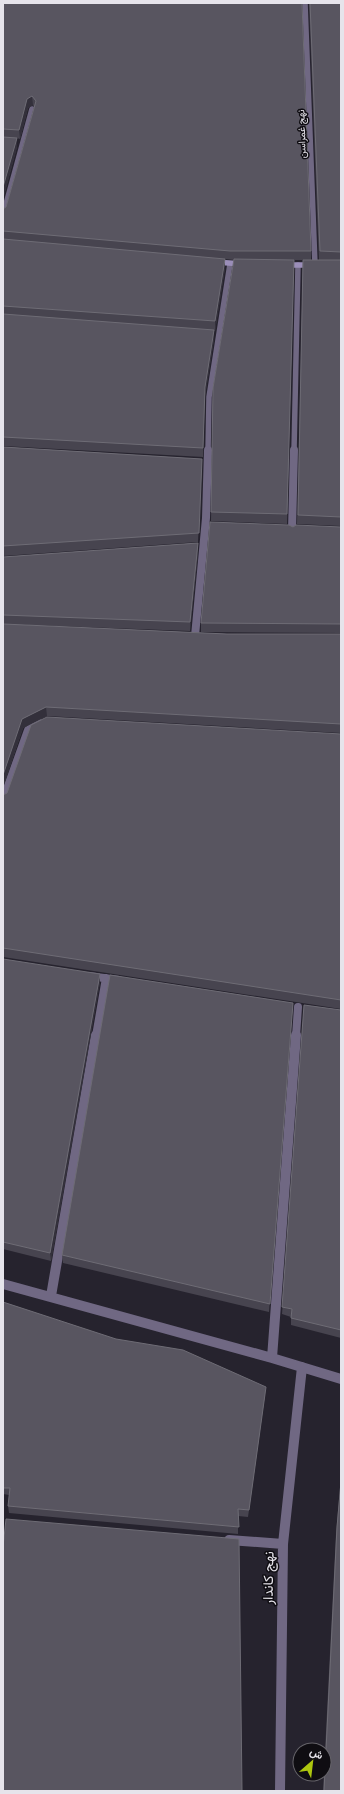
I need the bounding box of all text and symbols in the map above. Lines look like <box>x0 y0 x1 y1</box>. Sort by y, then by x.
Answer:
street label: نهج غمراسن <box>294 109 310 159</box>
street label: نهج كاندار <box>259 1551 279 1606</box>
north arrow <box>292 1742 332 1782</box>
text: ش <box>307 1744 326 1763</box>

